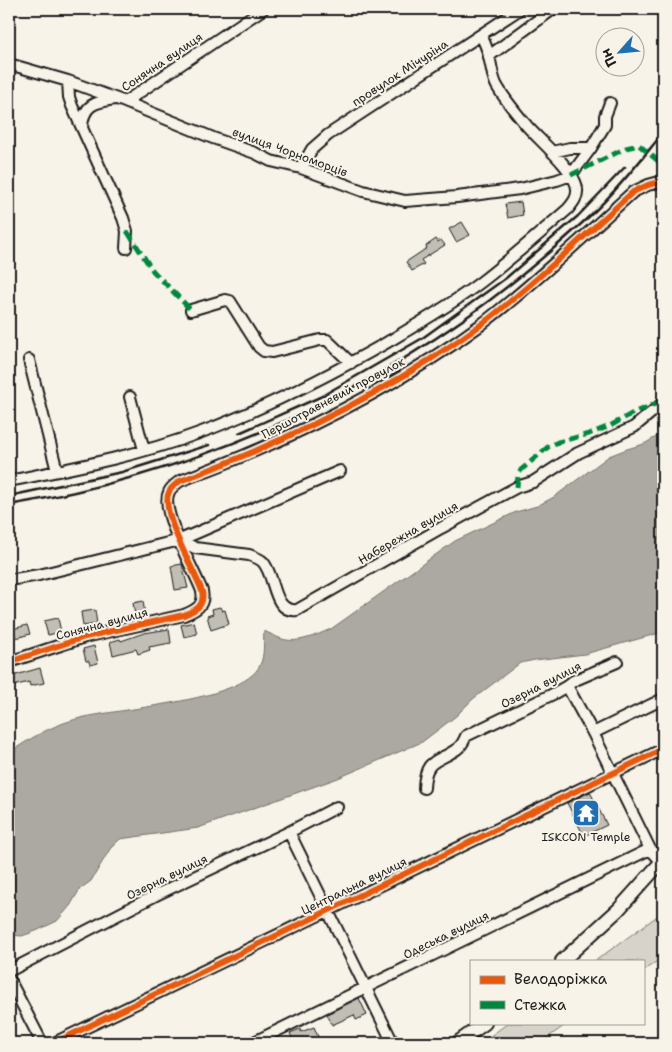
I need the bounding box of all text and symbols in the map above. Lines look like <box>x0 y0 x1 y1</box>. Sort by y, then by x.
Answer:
north arrow <box>594 28 644 78</box>
street label: Сонячна вулиця <box>118 29 206 95</box>
street label: провулок Мічуріна <box>349 36 451 110</box>
text: Пн <box>596 46 621 70</box>
street label: вулиця Чорноморців <box>230 124 350 180</box>
street label: Першотравневий провулок <box>259 353 408 443</box>
street label: Набережна вулиця <box>355 498 461 568</box>
street label: Сонячна вулиця <box>54 604 150 644</box>
street label: Озерна вулиця <box>498 658 584 712</box>
temple icon: ISKCON Temple <box>571 798 601 828</box>
place label: ISKCON Temple <box>541 829 631 845</box>
street label: Озерна вулиця <box>124 850 210 904</box>
street label: Центральна вулиця <box>298 853 410 919</box>
street label: Одеська вулиця <box>400 907 492 963</box>
legend <box>470 960 644 1024</box>
text: Велодоріжка <box>514 969 608 989</box>
text: Стежка <box>514 995 567 1015</box>

